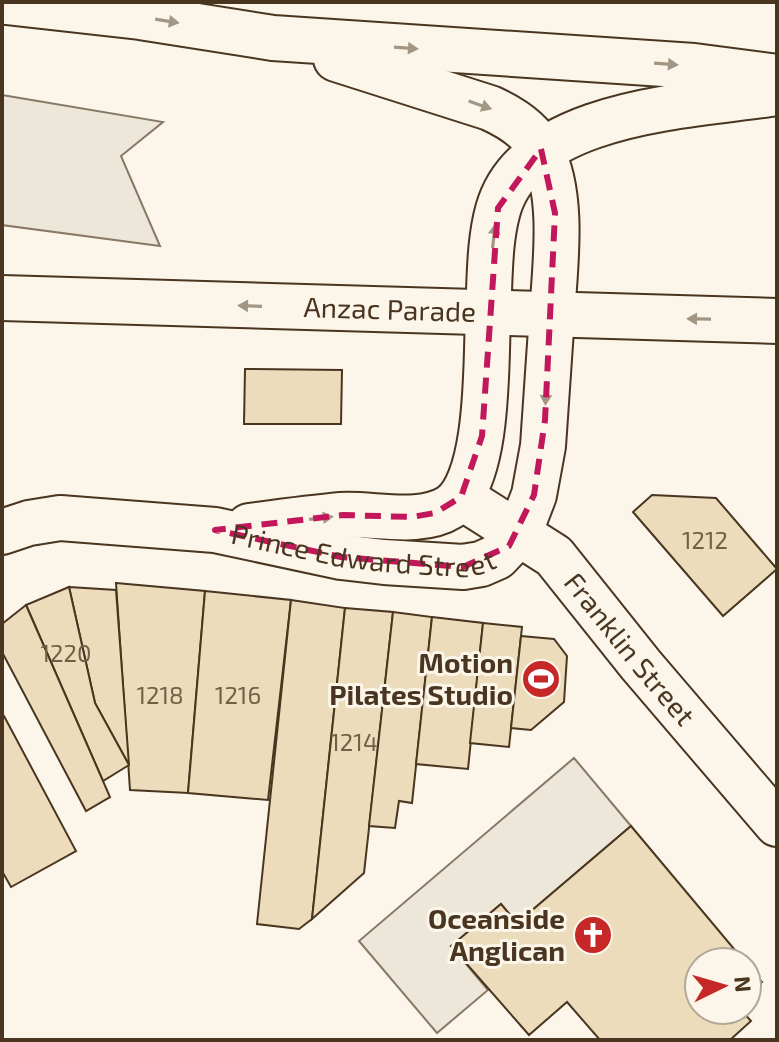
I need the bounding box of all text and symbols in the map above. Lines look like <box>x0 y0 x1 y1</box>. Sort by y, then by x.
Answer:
one-way arrow <box>155 16 180 28</box>
one-way arrow <box>394 42 419 55</box>
one-way arrow <box>654 58 679 71</box>
one-way arrow <box>468 100 492 112</box>
one-way arrow <box>488 223 501 248</box>
street label: Anzac Parade <box>303 289 477 328</box>
one-way arrow <box>237 300 262 313</box>
one-way arrow <box>686 312 711 325</box>
one-way arrow <box>540 381 553 406</box>
one-way arrow <box>308 511 333 524</box>
street label: Prince Edward Street <box>228 516 501 583</box>
house number: 1212 <box>682 525 728 554</box>
street label: Franklin Street <box>558 565 703 732</box>
house number: 1220 <box>41 638 92 667</box>
place label: Motion Pilates Studio <box>329 645 513 711</box>
sports icon: Motion Pilates Studio <box>520 658 562 700</box>
house number: 1218 <box>136 680 184 709</box>
house number: 1216 <box>215 680 261 709</box>
house number: 1214 <box>330 727 378 756</box>
place label: Oceanside Anglican <box>428 901 565 967</box>
church icon: Oceanside Anglican <box>572 914 614 956</box>
north arrow <box>683 946 763 1026</box>
text: N <box>730 975 758 993</box>

